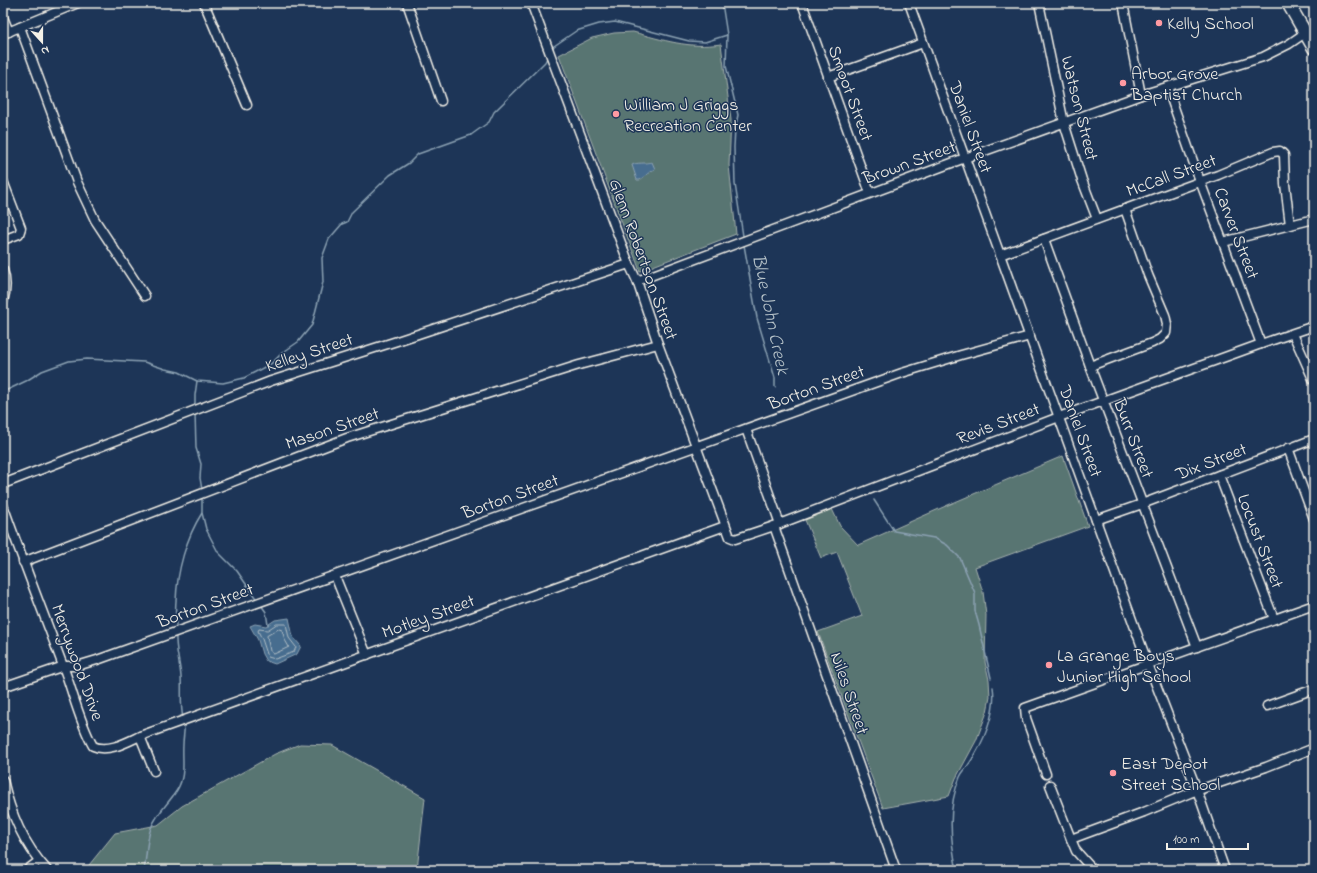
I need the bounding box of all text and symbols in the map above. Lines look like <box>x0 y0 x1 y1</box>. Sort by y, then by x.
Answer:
place label: Kelly School <box>1167 12 1254 38</box>
marker: Kelly School <box>1154 18 1164 28</box>
north arrow <box>22 22 62 62</box>
text: N <box>39 42 52 59</box>
street label: Smoot Street <box>820 42 878 145</box>
street label: Watson Street <box>1053 53 1104 164</box>
place label: Arbor Grove Baptist Church <box>1130 62 1242 109</box>
street label: Daniel Street <box>940 77 998 177</box>
marker: Arbor Grove Baptist Church <box>1118 78 1128 88</box>
place label: William J Griggs Recreation Center <box>624 93 752 140</box>
marker: William J Griggs Recreation Center <box>611 109 621 119</box>
street label: Brown Street <box>858 135 960 193</box>
street label: McCall Street <box>1123 149 1221 205</box>
street label: Glenn Robertson Street <box>601 175 683 344</box>
street label: Carver Street <box>1206 184 1265 283</box>
water label: Blue John Creek <box>744 252 796 378</box>
street label: Kelley Street <box>262 328 357 380</box>
street label: Borton Street <box>764 359 869 419</box>
street label: Daniel Street <box>1050 381 1108 481</box>
street label: Burr Street <box>1105 394 1159 482</box>
street label: Revis Street <box>953 397 1044 453</box>
street label: Mason Street <box>282 402 383 458</box>
street label: Dix Street <box>1171 437 1251 489</box>
street label: Borton Street <box>458 468 563 528</box>
street label: Locust Street <box>1229 491 1289 593</box>
street label: Borton Street <box>153 577 258 637</box>
street label: Motley Street <box>379 589 479 647</box>
street label: Merrywood Drive <box>43 601 110 726</box>
place label: La Grange Boys Junior High School <box>1057 644 1191 692</box>
street label: Niles Street <box>822 649 874 738</box>
marker: La Grange Boys Junior High School <box>1044 660 1054 670</box>
place label: East Depot Street School <box>1121 752 1220 799</box>
marker: East Depot Street School <box>1108 768 1118 778</box>
scale bar <box>1167 825 1248 851</box>
text: 100 m <box>1173 831 1200 849</box>

